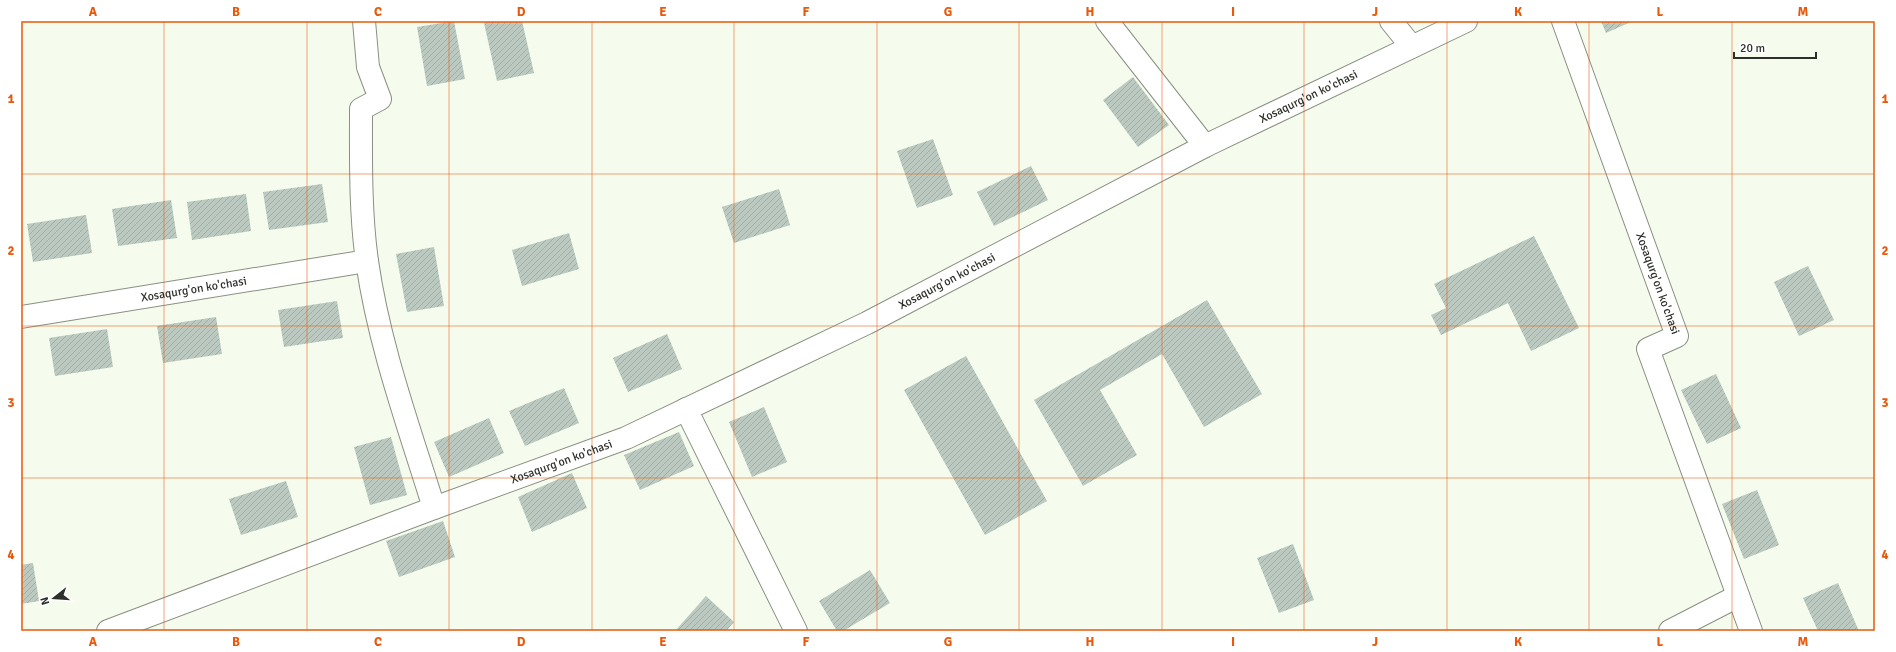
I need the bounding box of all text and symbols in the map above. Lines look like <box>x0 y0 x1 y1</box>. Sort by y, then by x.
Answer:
text: A <box>89 4 98 20</box>
text: B <box>232 4 240 20</box>
text: C <box>374 4 382 20</box>
text: D <box>517 4 526 20</box>
text: E <box>659 4 667 20</box>
text: F <box>803 4 810 20</box>
text: G <box>944 4 952 20</box>
text: H <box>1086 4 1094 20</box>
text: I <box>1231 4 1235 20</box>
text: J <box>1372 4 1378 20</box>
text: K <box>1514 4 1522 20</box>
text: L <box>1657 4 1664 20</box>
text: M <box>1798 4 1809 20</box>
scale bar <box>1734 34 1816 60</box>
text: 20 m <box>1740 41 1765 56</box>
street label: Xosaqurg'on ko'chasi <box>1257 67 1360 126</box>
text: 1 <box>7 91 15 107</box>
text: 1 <box>1881 91 1889 107</box>
street label: Xosaqurg'on ko'chasi <box>1633 230 1683 336</box>
text: 2 <box>7 243 15 259</box>
text: 2 <box>1881 243 1889 259</box>
street label: Xosaqurg'on ko'chasi <box>896 250 998 313</box>
street label: Xosaqurg'on ko'chasi <box>140 273 248 305</box>
text: 3 <box>7 395 15 411</box>
text: 3 <box>1881 395 1889 411</box>
street label: Xosaqurg'on ko'chasi <box>508 436 614 487</box>
text: 4 <box>7 547 15 563</box>
text: 4 <box>1881 547 1889 563</box>
north arrow <box>34 578 74 618</box>
text: N <box>38 595 52 606</box>
text: A <box>89 634 98 650</box>
text: B <box>232 634 240 650</box>
text: C <box>374 634 382 650</box>
text: D <box>517 634 526 650</box>
text: E <box>659 634 667 650</box>
text: F <box>803 634 810 650</box>
text: G <box>944 634 952 650</box>
text: H <box>1086 634 1094 650</box>
text: I <box>1231 634 1235 650</box>
text: J <box>1372 634 1378 650</box>
text: K <box>1514 634 1522 650</box>
text: L <box>1657 634 1664 650</box>
text: M <box>1798 634 1809 650</box>

